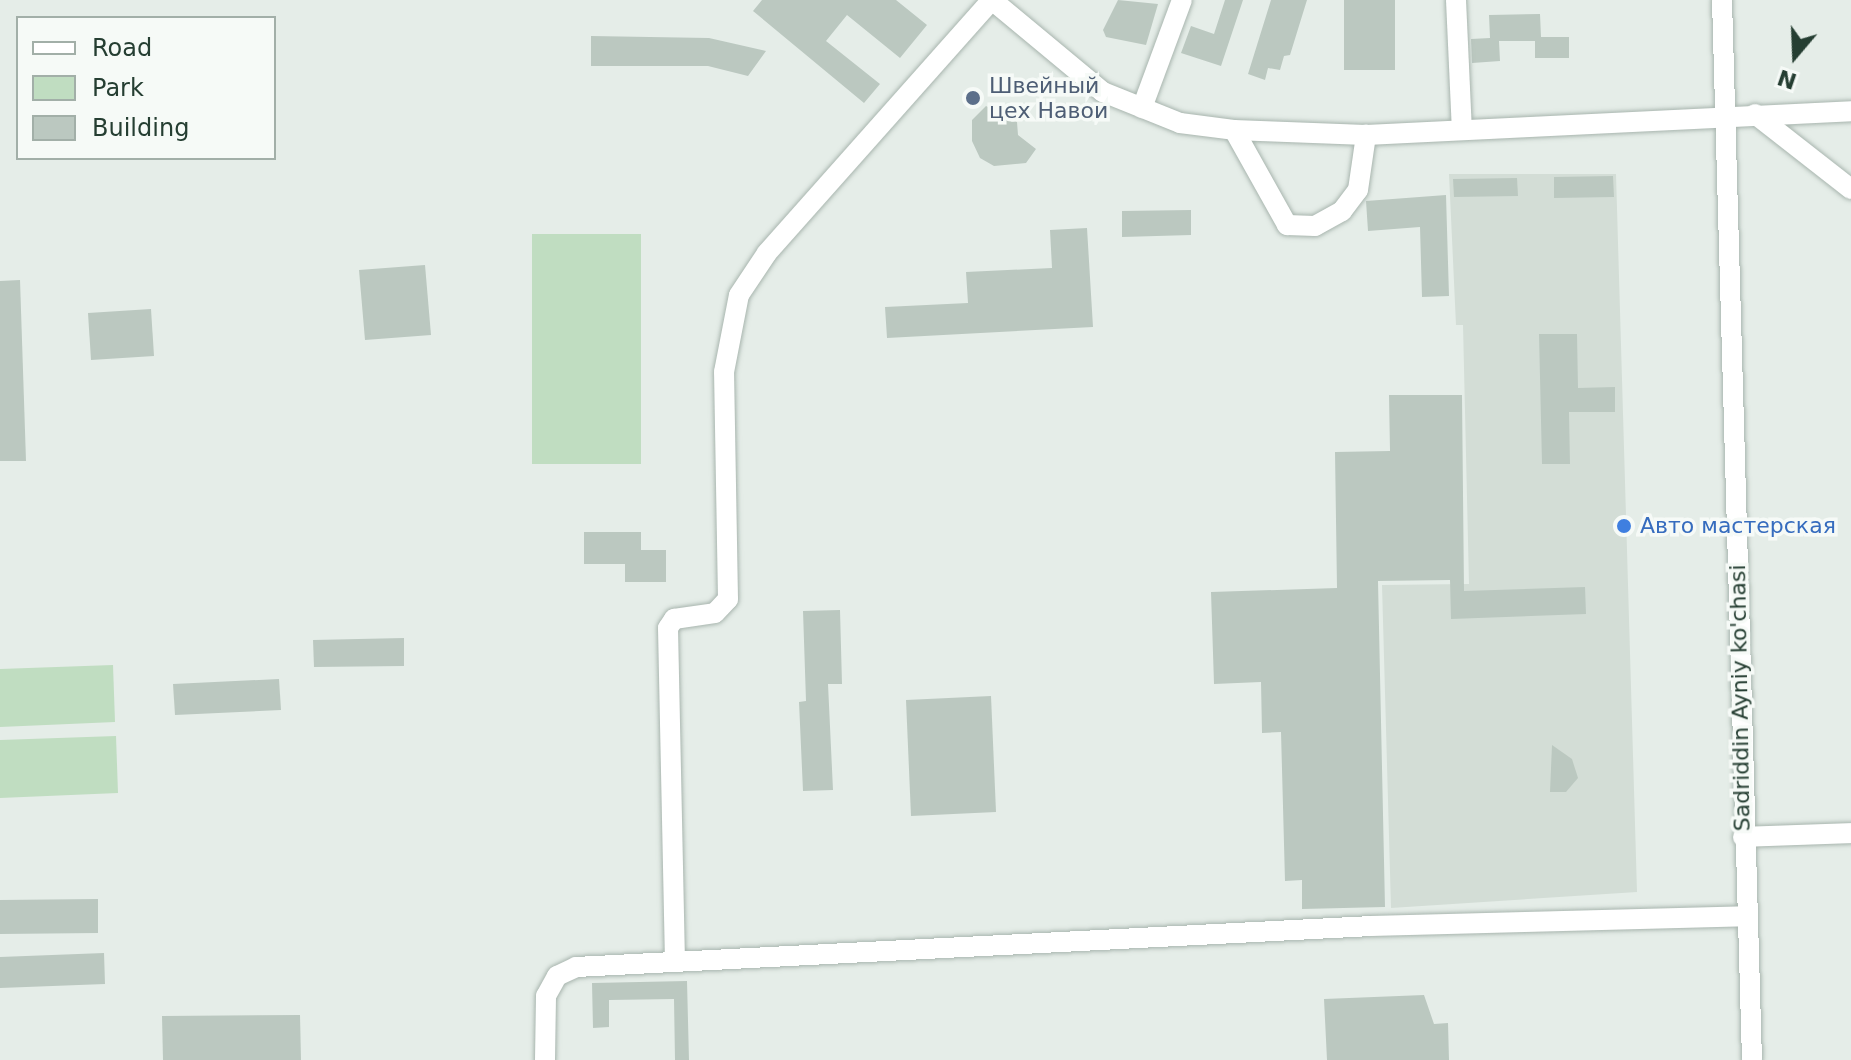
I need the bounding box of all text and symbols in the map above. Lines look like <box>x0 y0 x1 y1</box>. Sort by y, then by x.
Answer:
legend <box>16 16 276 160</box>
north arrow <box>1755 16 1835 96</box>
text: Road <box>92 34 152 62</box>
text: N <box>1774 64 1800 94</box>
place label: Швейный цех Навои <box>989 72 1108 124</box>
text: Park <box>92 74 144 102</box>
marker: Швейный цех Навои <box>964 89 982 107</box>
text: Building <box>92 114 189 142</box>
place label: Авто мастерская <box>1640 513 1836 539</box>
marker: Авто мастерская <box>1615 517 1633 535</box>
street label: Sadriddin Ayniy ko'chasi <box>1724 564 1756 832</box>

